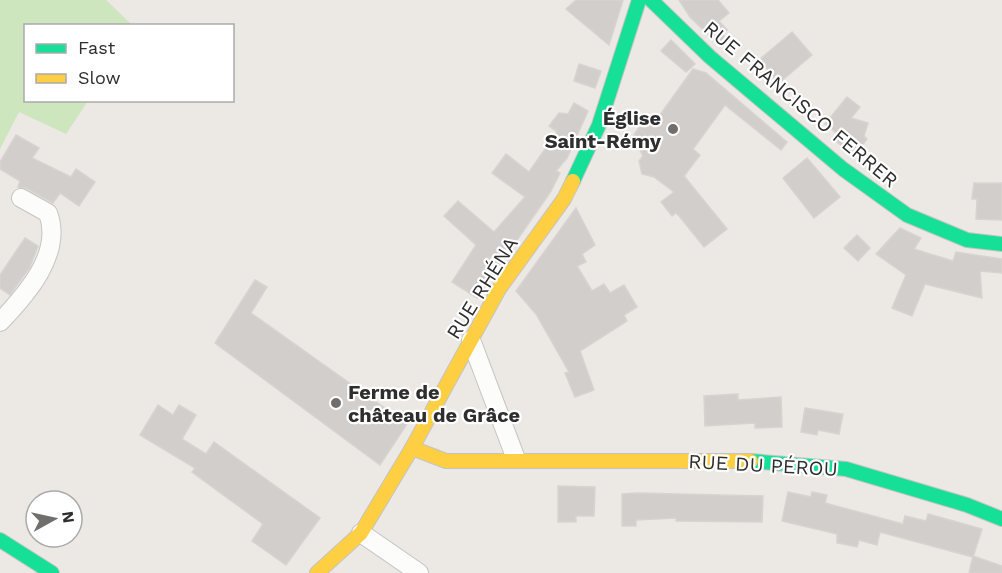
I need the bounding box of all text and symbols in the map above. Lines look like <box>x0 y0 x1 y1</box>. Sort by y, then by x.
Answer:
street label: RUE FRANCISCO FERRER <box>699 16 903 192</box>
legend <box>24 24 234 102</box>
text: Fast <box>78 37 116 58</box>
text: Slow <box>78 67 121 88</box>
place label: Église Saint-Rémy <box>545 106 662 153</box>
marker: Église Saint-Rémy <box>666 122 680 136</box>
street label: RUE RHÉNA <box>441 233 523 343</box>
place label: Ferme de château de Grâce <box>348 380 520 427</box>
marker: Ferme de château de Grâce <box>329 396 343 410</box>
street label: RUE DU PÉROU <box>688 449 838 481</box>
north arrow <box>24 489 84 549</box>
text: N <box>58 510 79 524</box>

